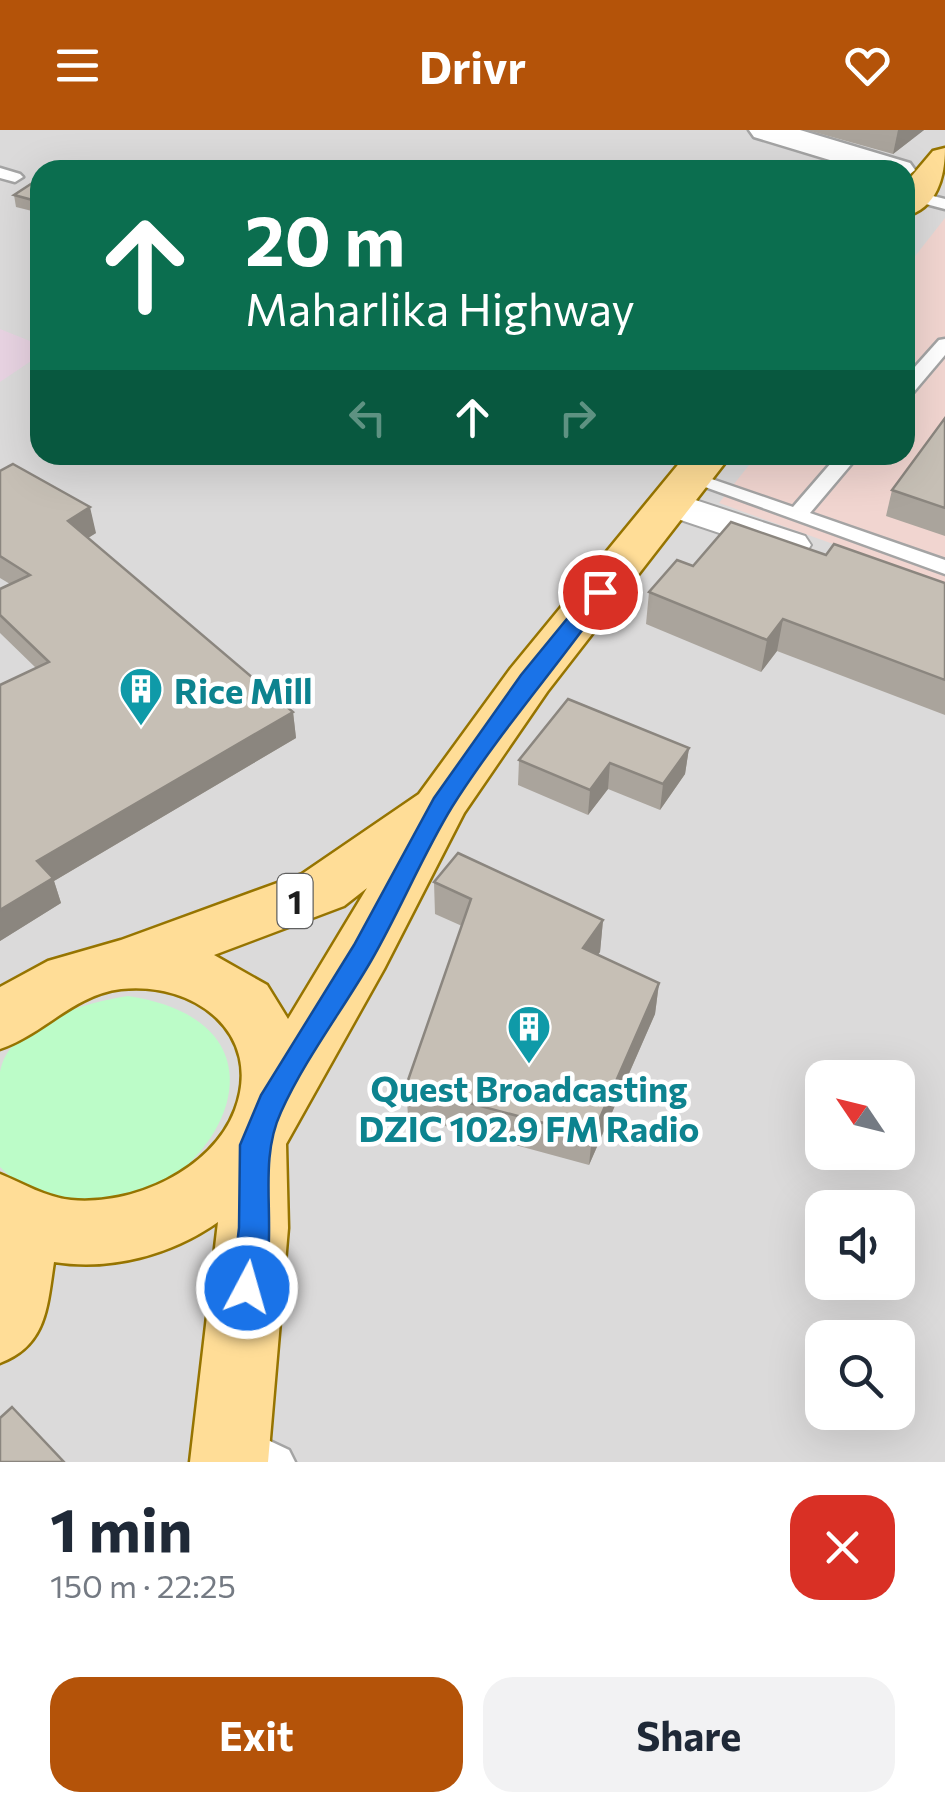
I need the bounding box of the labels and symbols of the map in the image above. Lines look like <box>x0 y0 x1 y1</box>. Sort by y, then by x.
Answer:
pin <box>558 550 643 635</box>
building icon: Rice Mill <box>118 666 164 727</box>
place label: Rice Mill <box>174 668 313 711</box>
road number: 1 <box>278 874 312 928</box>
building icon: Quest Broadcasting DZIC 102.9 FM Radio <box>506 1004 552 1065</box>
north arrow <box>805 1060 915 1170</box>
place label: Quest Broadcasting DZIC 102.9 FM Radio <box>359 1066 699 1149</box>
position arrow <box>195 1236 299 1340</box>

